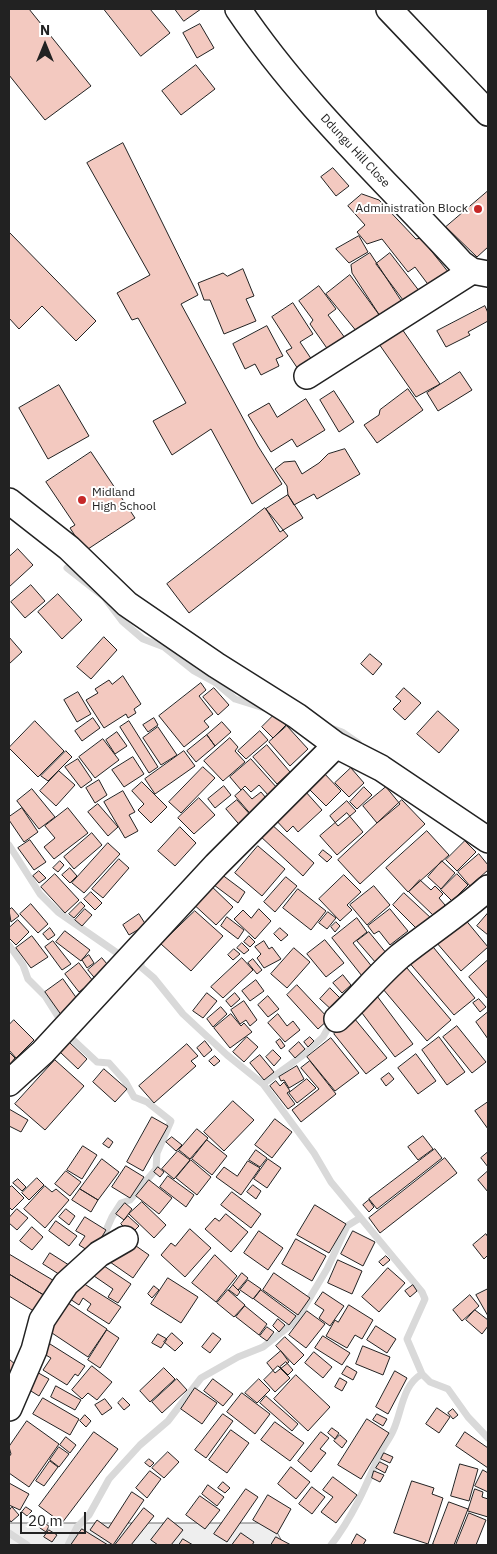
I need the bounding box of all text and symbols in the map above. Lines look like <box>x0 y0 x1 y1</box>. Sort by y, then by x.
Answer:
north arrow <box>20 20 70 70</box>
text: N <box>40 21 50 39</box>
street label: Ddungu Hill Close <box>317 111 393 191</box>
place label: Administration Block <box>356 202 468 216</box>
marker: Administration Block <box>472 203 484 215</box>
place label: Midland High School <box>92 486 156 514</box>
marker: Midland High School <box>76 494 88 506</box>
scale bar <box>22 1502 89 1534</box>
text: 20 m <box>28 1511 63 1530</box>

